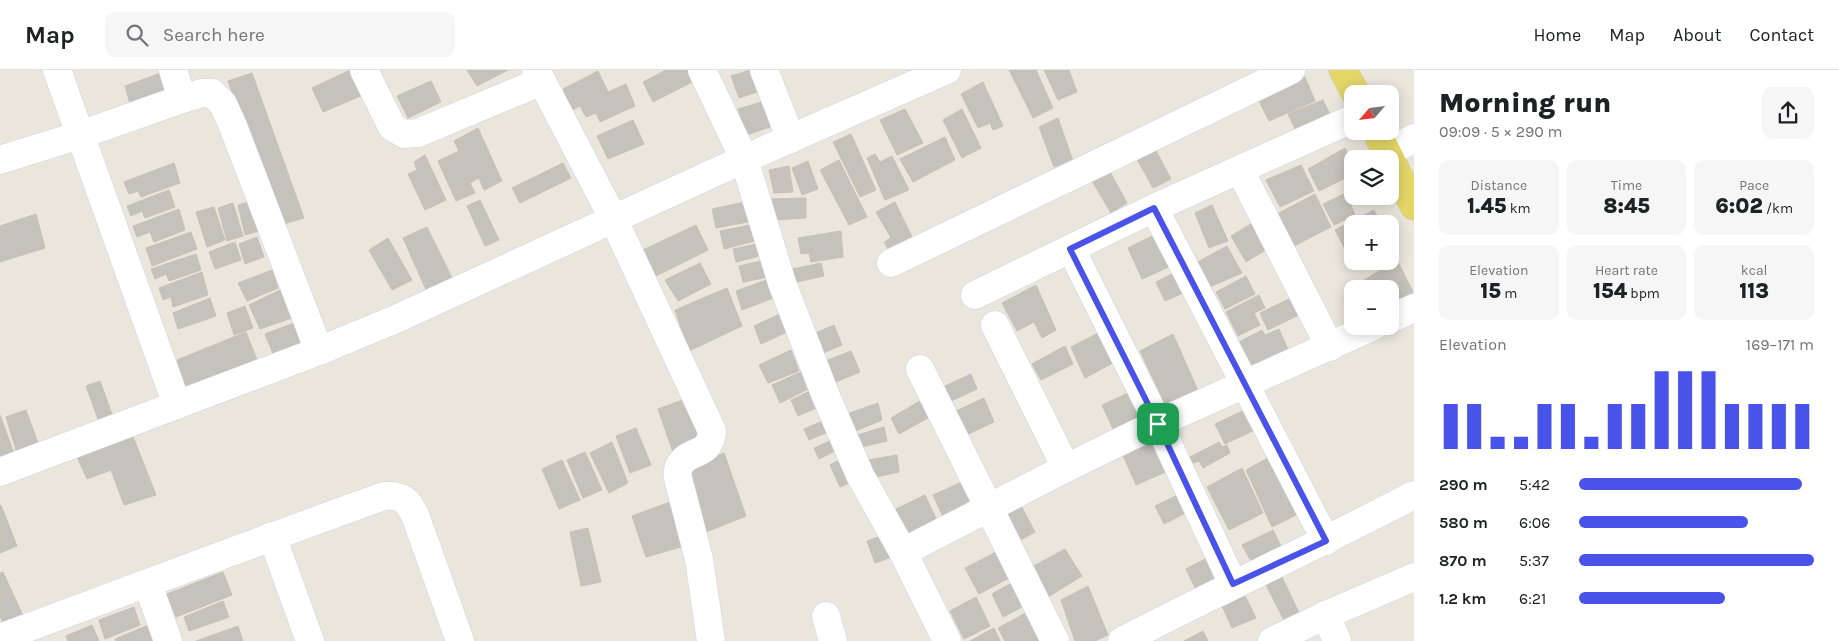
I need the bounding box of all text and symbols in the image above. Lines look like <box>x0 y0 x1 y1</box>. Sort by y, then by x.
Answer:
search box <box>105 12 455 57</box>
text: Map <box>25 21 75 49</box>
icon: search <box>123 21 151 49</box>
text: Search here <box>163 24 265 46</box>
text: Home <box>1533 24 1581 46</box>
text: Map <box>1609 24 1645 46</box>
text: About <box>1673 24 1722 46</box>
text: Contact <box>1750 24 1814 46</box>
north arrow <box>1344 85 1399 140</box>
map controls <box>1344 85 1399 335</box>
text: Morning run <box>1439 86 1611 119</box>
button: share <box>1762 87 1814 139</box>
text: 09:09 · 5 × 290 m <box>1439 122 1563 141</box>
button: layers <box>1344 150 1399 205</box>
text: Distance <box>1471 177 1527 194</box>
text: Time <box>1611 177 1642 194</box>
text: Pace <box>1739 177 1769 194</box>
text: 1.45 <box>1467 194 1506 218</box>
text: 8:45 <box>1603 194 1650 218</box>
text: 6:02 <box>1715 194 1763 218</box>
text: km <box>1506 200 1531 217</box>
text: /km <box>1763 200 1793 217</box>
button: + <box>1344 215 1399 270</box>
text: Elevation <box>1469 262 1528 279</box>
text: Heart rate <box>1595 262 1658 279</box>
text: kcal <box>1741 262 1768 279</box>
text: 15 <box>1480 279 1501 303</box>
text: 154 <box>1593 279 1627 303</box>
text: 113 <box>1739 279 1769 303</box>
button: − <box>1344 280 1399 335</box>
text: m <box>1501 285 1517 302</box>
text: bpm <box>1627 285 1660 302</box>
text: Elevation <box>1439 335 1507 354</box>
text: 169–171 m <box>1746 335 1814 354</box>
pin <box>1137 403 1179 445</box>
icon: arrive <box>1144 410 1172 438</box>
text: 290 m <box>1439 475 1488 494</box>
text: 5:42 <box>1519 475 1550 494</box>
text: 580 m <box>1439 513 1488 532</box>
text: 6:06 <box>1519 513 1551 532</box>
text: 870 m <box>1439 551 1487 570</box>
text: 5:37 <box>1519 551 1549 570</box>
text: 1.2 km <box>1439 589 1487 608</box>
text: 6:21 <box>1519 589 1546 608</box>

